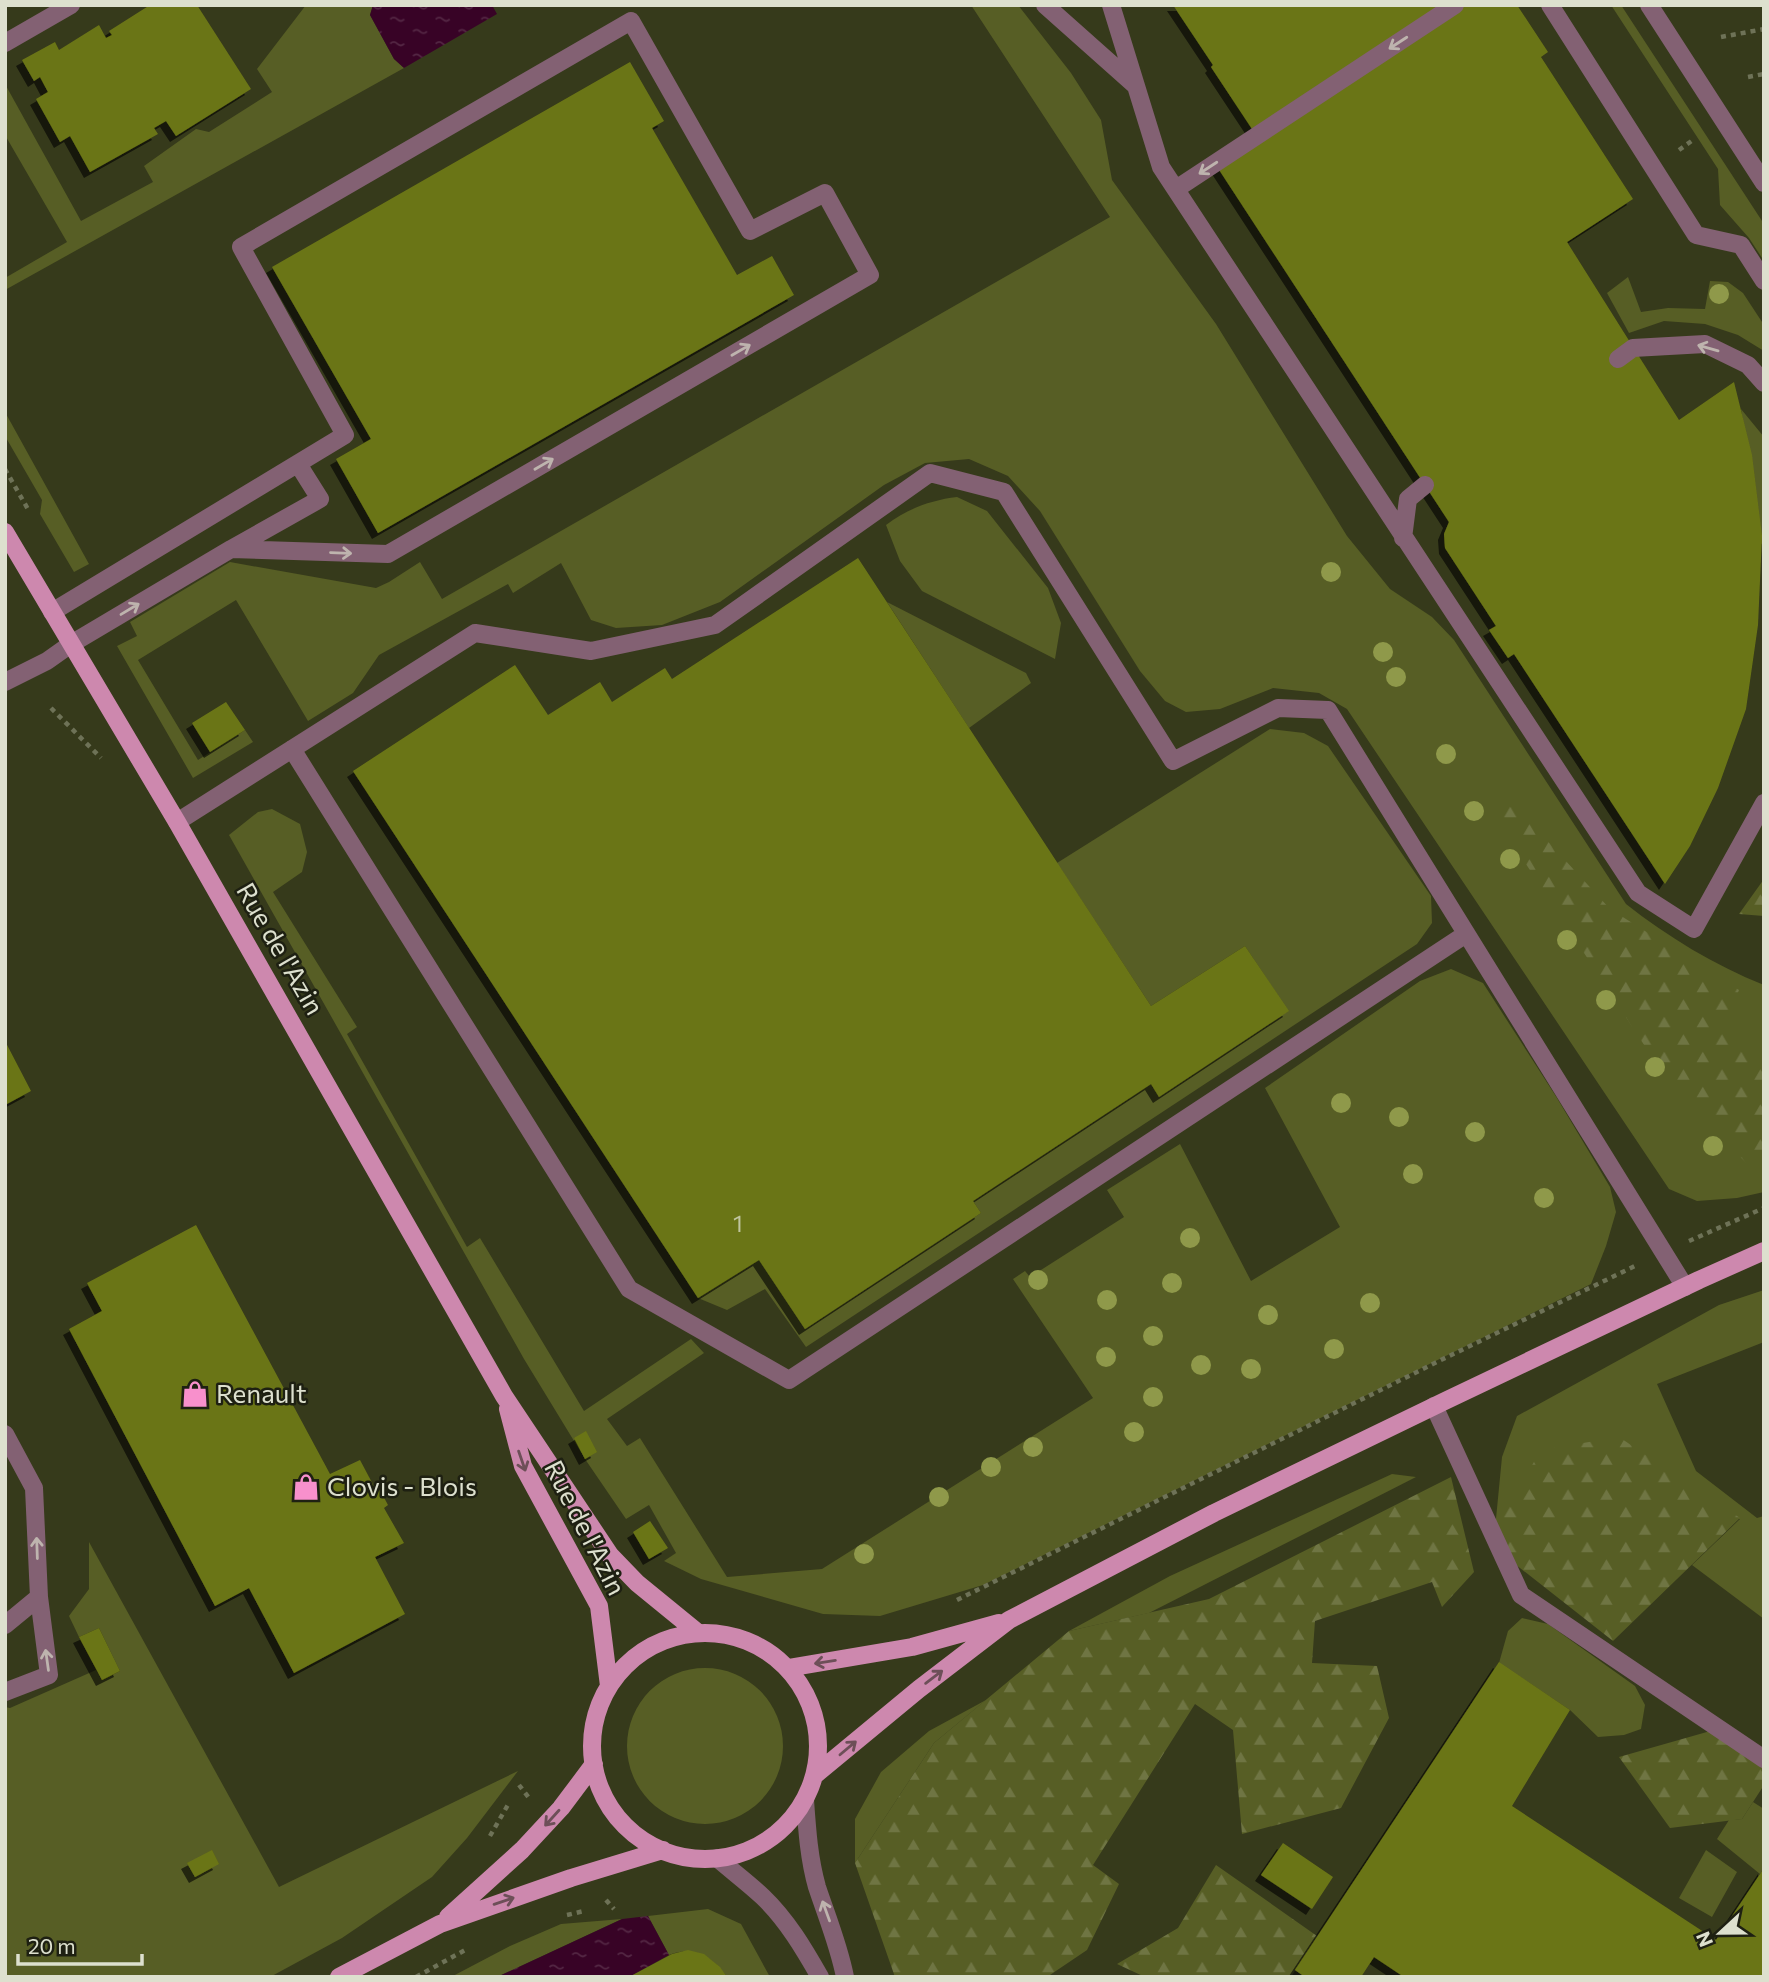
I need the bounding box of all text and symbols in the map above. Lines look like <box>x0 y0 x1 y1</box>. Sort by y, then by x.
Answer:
one-way arrow <box>1389 36 1408 50</box>
one-way arrow <box>1199 161 1218 175</box>
one-way arrow <box>1697 340 1719 353</box>
one-way arrow <box>730 343 750 357</box>
one-way arrow <box>533 457 554 470</box>
one-way arrow <box>329 546 352 559</box>
one-way arrow <box>119 602 139 616</box>
street label: Rue de l'Azin <box>231 877 331 1020</box>
house number: 1 <box>733 1209 743 1237</box>
place label: Renault <box>216 1377 307 1408</box>
shop icon: Renault <box>180 1379 210 1409</box>
one-way arrow <box>517 1450 529 1472</box>
street label: Rue de l'Azin <box>539 1455 634 1600</box>
place label: Clovis - Blois <box>327 1470 477 1501</box>
shop icon: Clovis - Blois <box>291 1472 321 1502</box>
one-way arrow <box>30 1537 43 1560</box>
one-way arrow <box>40 1649 53 1672</box>
one-way arrow <box>814 1656 837 1669</box>
one-way arrow <box>924 1669 943 1684</box>
one-way arrow <box>839 1740 857 1756</box>
one-way arrow <box>544 1809 560 1827</box>
one-way arrow <box>493 1894 515 1906</box>
north arrow <box>1685 1898 1755 1968</box>
one-way arrow <box>819 1901 831 1923</box>
scale bar <box>18 1923 142 1967</box>
text: N <box>1690 1929 1717 1950</box>
text: 20 m <box>28 1933 76 1958</box>

